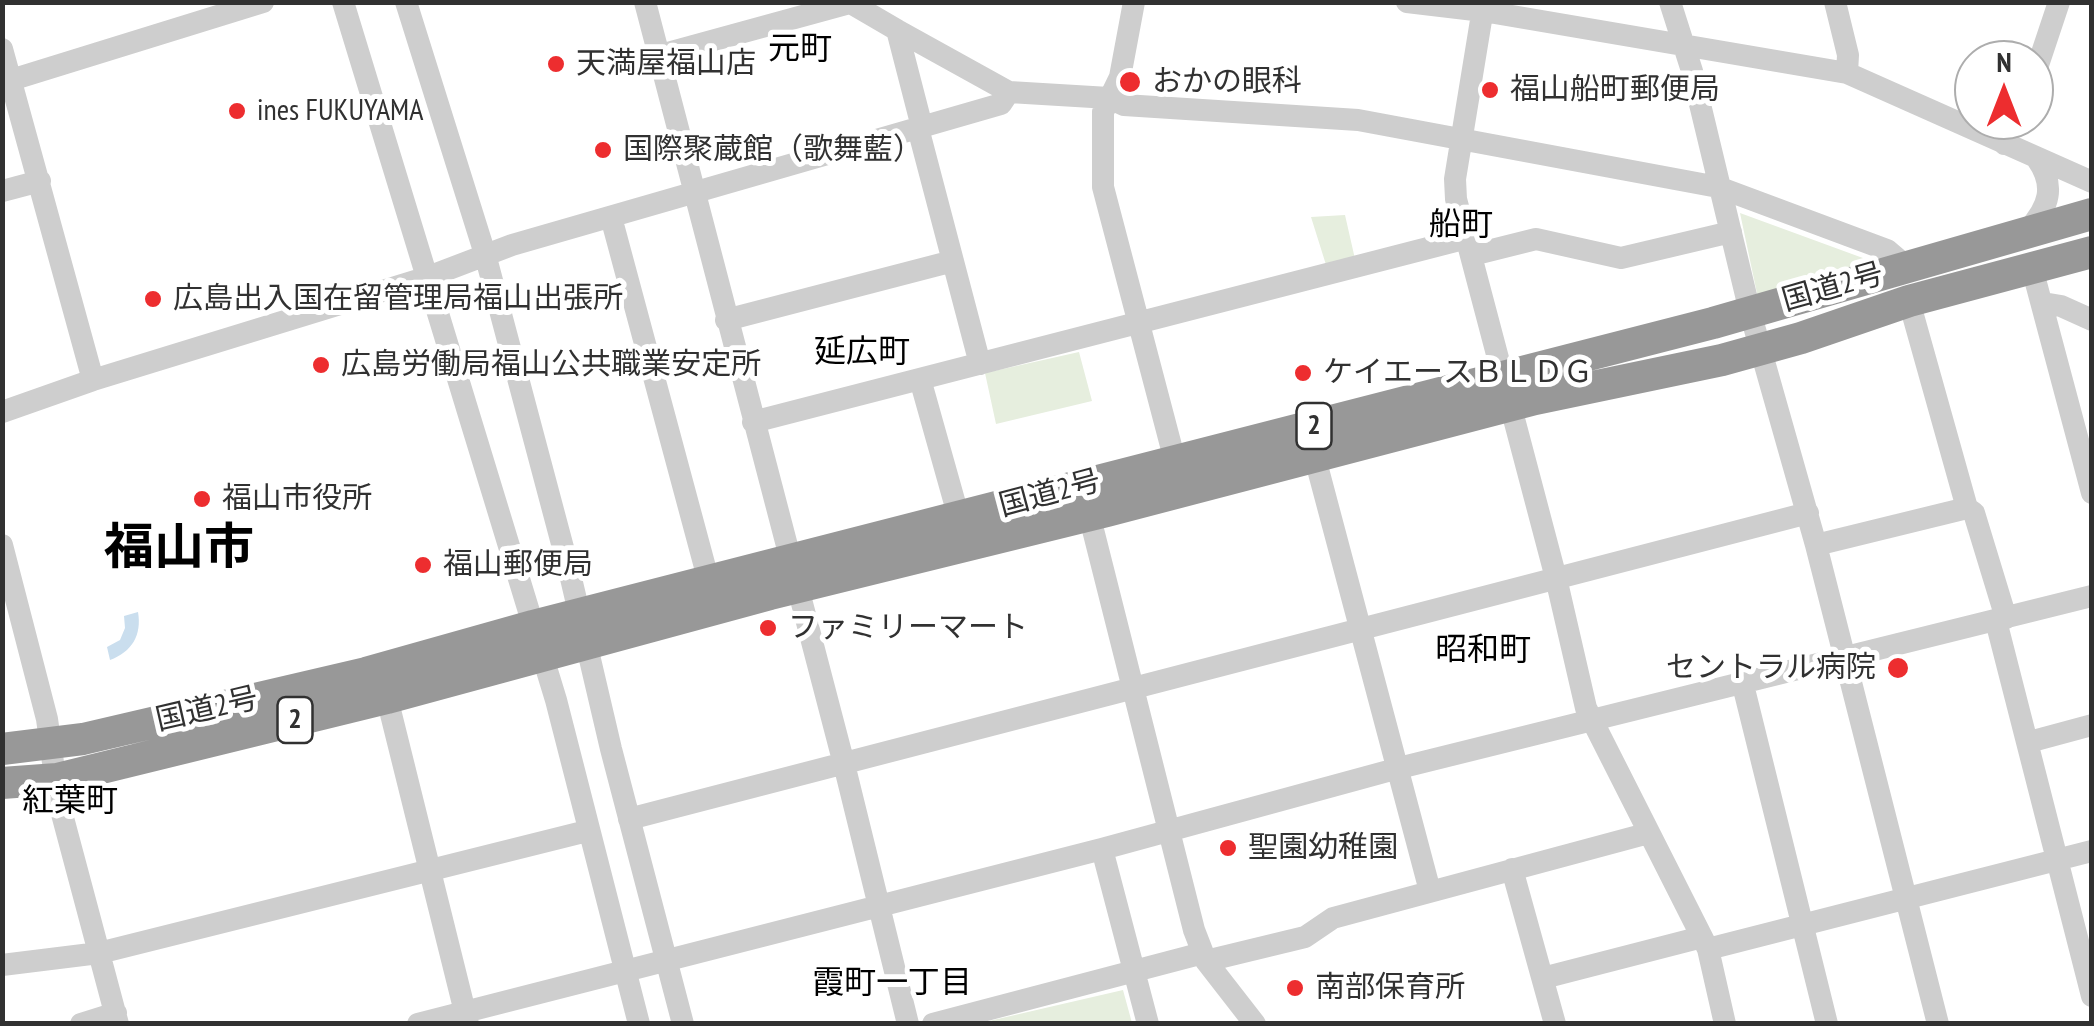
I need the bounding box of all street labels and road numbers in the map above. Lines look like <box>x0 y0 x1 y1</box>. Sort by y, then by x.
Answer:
street label: 国道2号 <box>1778 256 1888 320</box>
road number: 2 <box>1296 403 1332 449</box>
street label: 国道2号 <box>995 463 1105 525</box>
street label: 国道2号 <box>153 681 261 739</box>
road number: 2 <box>278 697 312 743</box>

